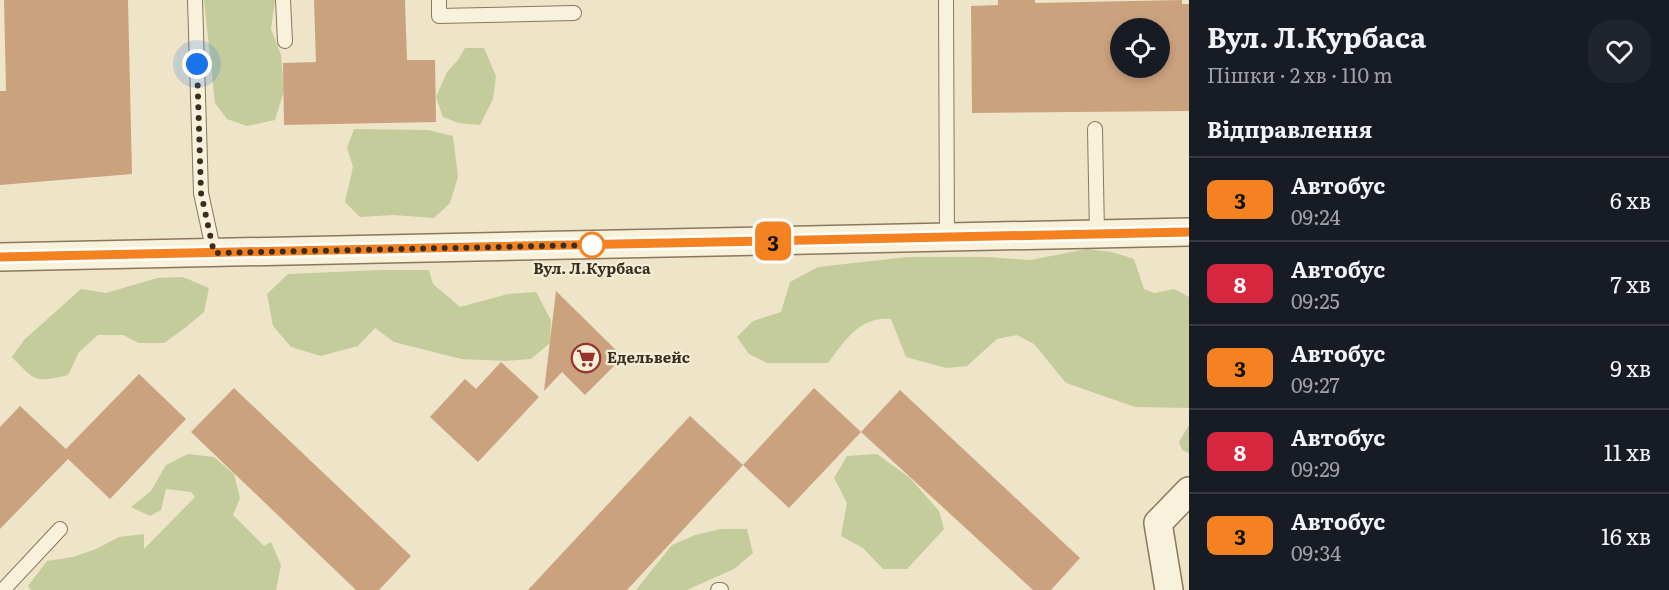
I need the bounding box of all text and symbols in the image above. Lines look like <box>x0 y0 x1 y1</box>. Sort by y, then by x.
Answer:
text: Вул. Л.Курбаса <box>1207 15 1426 57</box>
map controls <box>1110 18 1170 78</box>
button: locate <box>1110 18 1170 78</box>
button: heart <box>1588 20 1651 83</box>
your location <box>182 49 212 79</box>
text: Пішки · 2 хв · 110 m <box>1207 59 1393 89</box>
text: Відправлення <box>1207 112 1372 145</box>
text: Автобус <box>1291 168 1385 201</box>
text: 6 хв <box>1610 183 1651 216</box>
text: 3 <box>1234 184 1246 215</box>
text: 09:24 <box>1291 201 1341 231</box>
line badge: 3 <box>754 222 792 260</box>
text: 3 <box>767 226 779 257</box>
marker: Вул. Л.Курбаса <box>579 232 605 258</box>
text: Автобус <box>1291 252 1385 285</box>
place label: Вул. Л.Курбаса <box>533 256 651 279</box>
text: 7 хв <box>1611 267 1651 300</box>
text: 8 <box>1234 268 1246 299</box>
text: 09:25 <box>1291 285 1340 315</box>
text: Автобус <box>1291 336 1385 369</box>
supermarket icon: Едельвейс <box>570 342 602 374</box>
place label: Едельвейс <box>607 345 690 368</box>
text: 9 хв <box>1610 351 1651 384</box>
text: 3 <box>1234 352 1246 383</box>
text: 09:27 <box>1291 369 1340 399</box>
text: Автобус <box>1291 420 1385 453</box>
text: 11 хв <box>1604 435 1651 468</box>
text: 8 <box>1234 436 1246 467</box>
text: 09:29 <box>1291 453 1340 483</box>
text: Автобус <box>1291 504 1385 537</box>
text: 16 хв <box>1601 519 1651 552</box>
text: 3 <box>1234 520 1246 551</box>
text: 09:34 <box>1291 537 1341 567</box>

